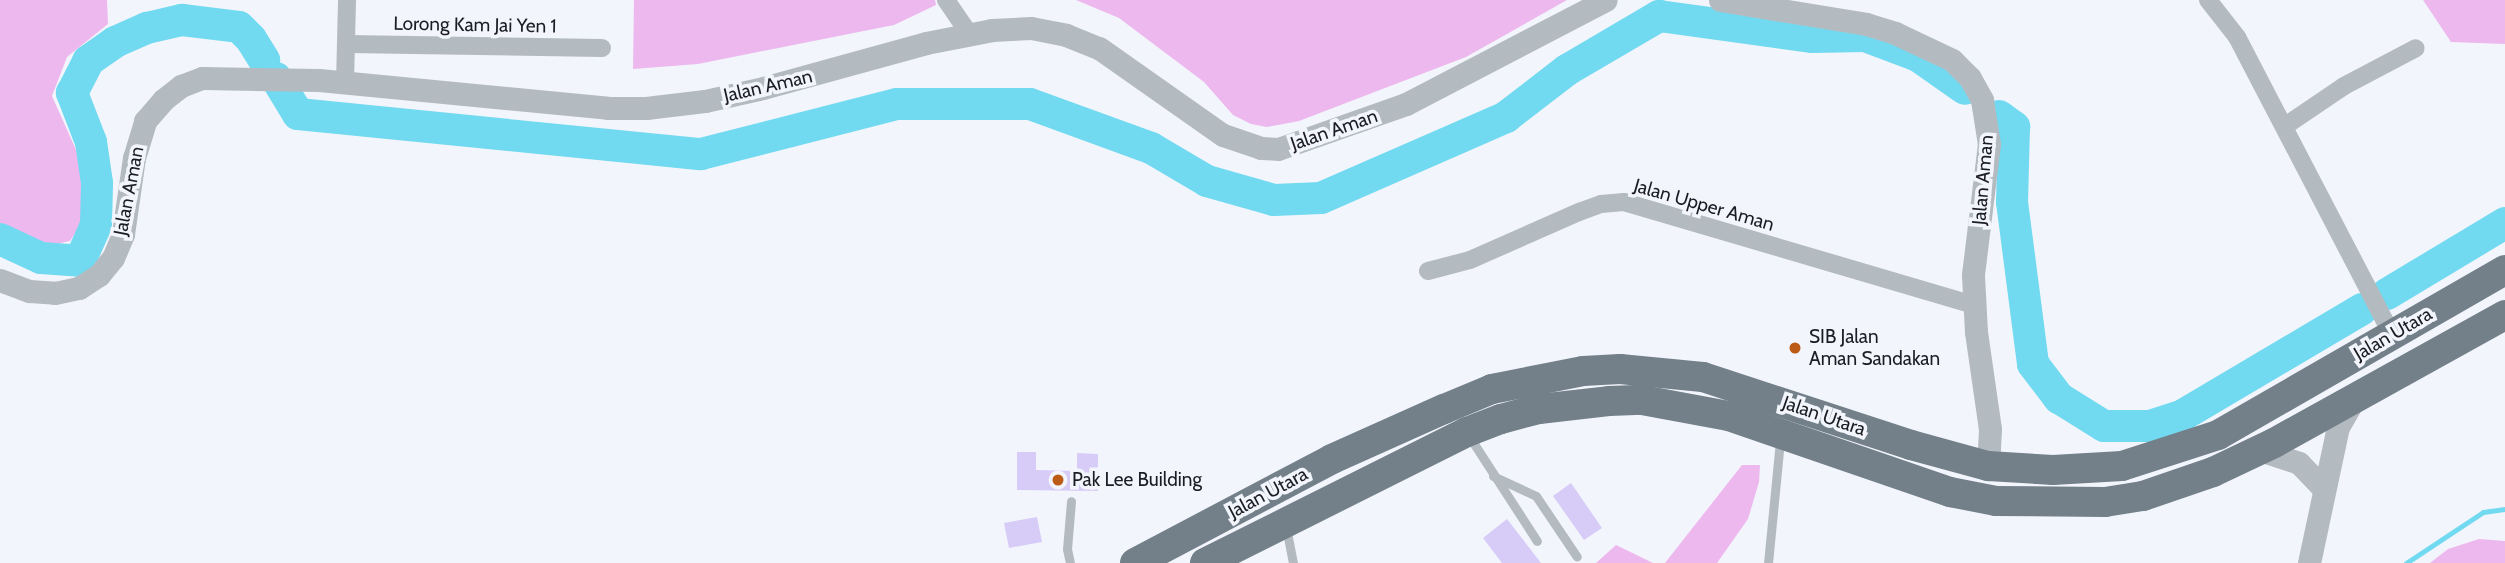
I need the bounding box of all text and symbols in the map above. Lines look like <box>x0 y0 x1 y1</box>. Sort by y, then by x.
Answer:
street label: Lorong Kam Jai Yen 1 <box>393 12 557 38</box>
street label: Jalan Aman <box>721 65 815 107</box>
street label: Jalan Aman <box>1288 105 1380 155</box>
street label: Jalan Aman <box>1968 134 1998 226</box>
street label: Jalan Aman <box>109 144 149 238</box>
street label: Jalan Upper Aman <box>1631 174 1777 236</box>
street label: Jalan Utara <box>2350 303 2436 365</box>
place label: SIB Jalan Aman Sandakan <box>1809 326 1940 370</box>
marker: SIB Jalan Aman Sandakan <box>1787 340 1803 356</box>
street label: Jalan Utara <box>1779 391 1869 441</box>
street label: Jalan Utara <box>1224 463 1312 523</box>
place label: Pak Lee Building <box>1072 469 1202 491</box>
marker: Pak Lee Building <box>1050 472 1066 488</box>

